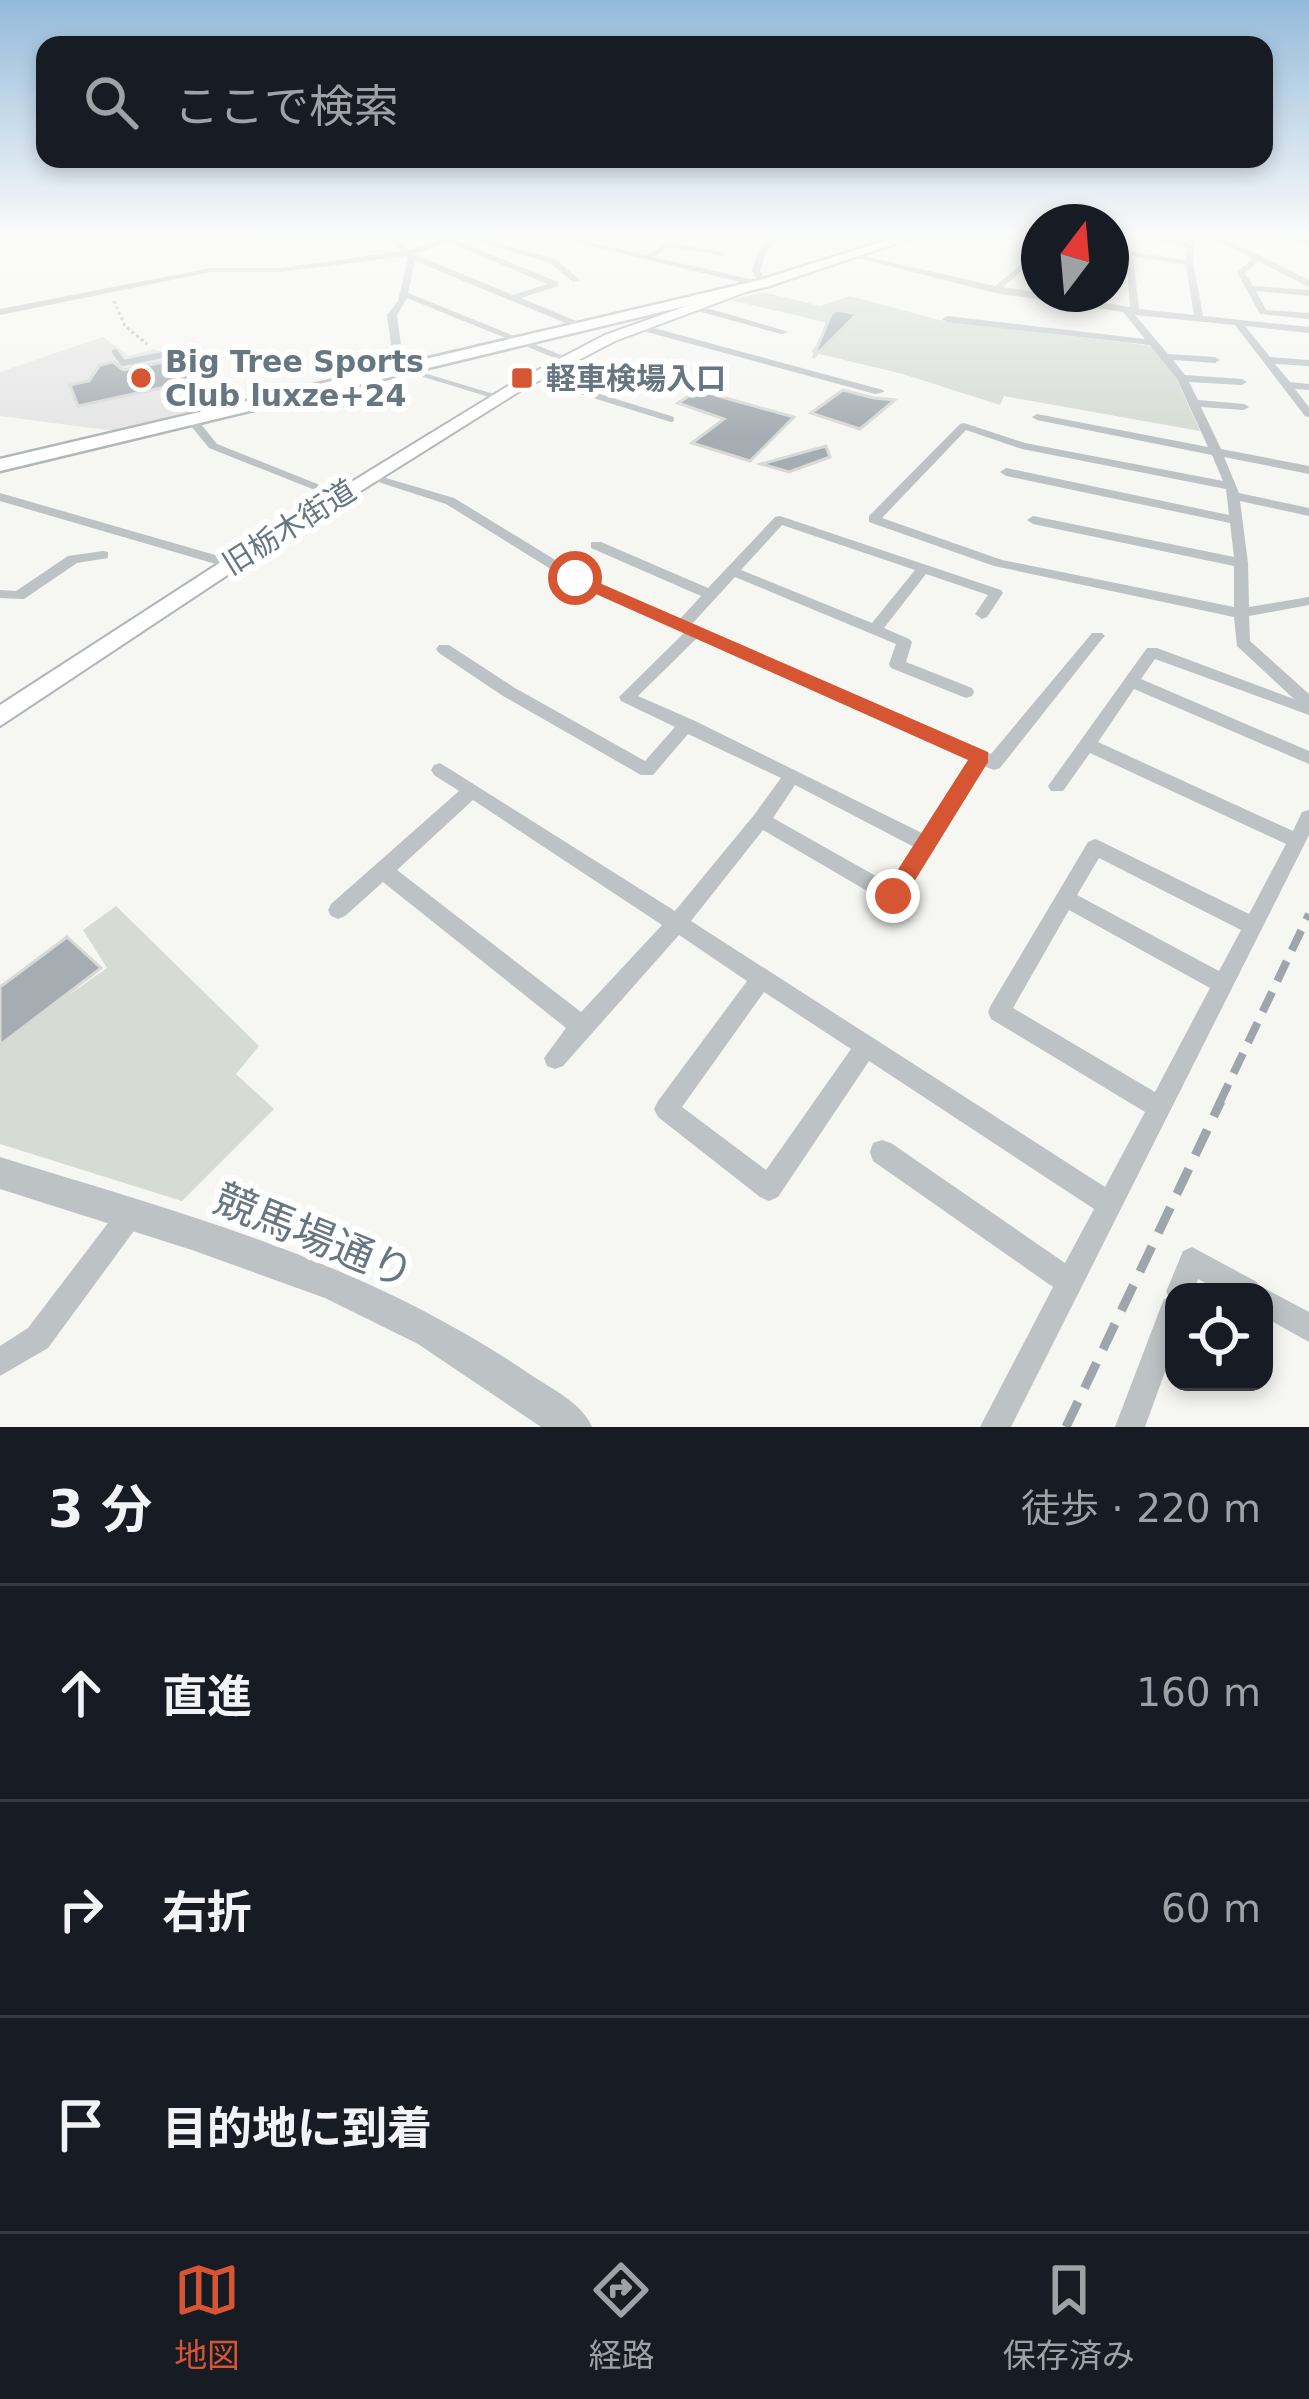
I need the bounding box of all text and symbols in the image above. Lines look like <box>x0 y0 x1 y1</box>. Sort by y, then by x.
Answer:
search box <box>36 36 1273 168</box>
icon: search <box>78 69 144 135</box>
text: ここで検索 <box>174 80 399 133</box>
north arrow <box>1021 204 1129 312</box>
place label: Big Tree Sports Club luxze+24 <box>165 344 424 413</box>
place label: 軽車検場入口 <box>546 361 726 396</box>
marker: Big Tree Sports Club luxze+24 <box>128 365 154 391</box>
marker: 軽車検場入口 <box>509 365 535 391</box>
street label: 旧栃木街道 <box>216 472 362 582</box>
route start <box>548 551 602 605</box>
route end <box>866 869 920 923</box>
street label: 競馬場通り <box>207 1174 421 1298</box>
map controls <box>1165 1283 1273 1391</box>
button: locate <box>1165 1283 1273 1391</box>
text: 3 分 <box>48 1480 152 1539</box>
text: 徒歩 · 220 m <box>1021 1486 1261 1531</box>
icon: ahead <box>48 1660 114 1726</box>
text: 直進 <box>162 1670 252 1723</box>
text: 160 m <box>1136 1670 1261 1715</box>
icon: right <box>48 1876 114 1942</box>
text: 右折 <box>162 1886 252 1939</box>
text: 60 m <box>1161 1886 1261 1931</box>
icon: arrive <box>48 2092 114 2158</box>
text: 目的地に到着 <box>162 2102 432 2155</box>
tab: 地図 <box>174 2257 240 2377</box>
tab: 経路 <box>588 2257 654 2377</box>
tab: 保存済み <box>1003 2257 1135 2377</box>

